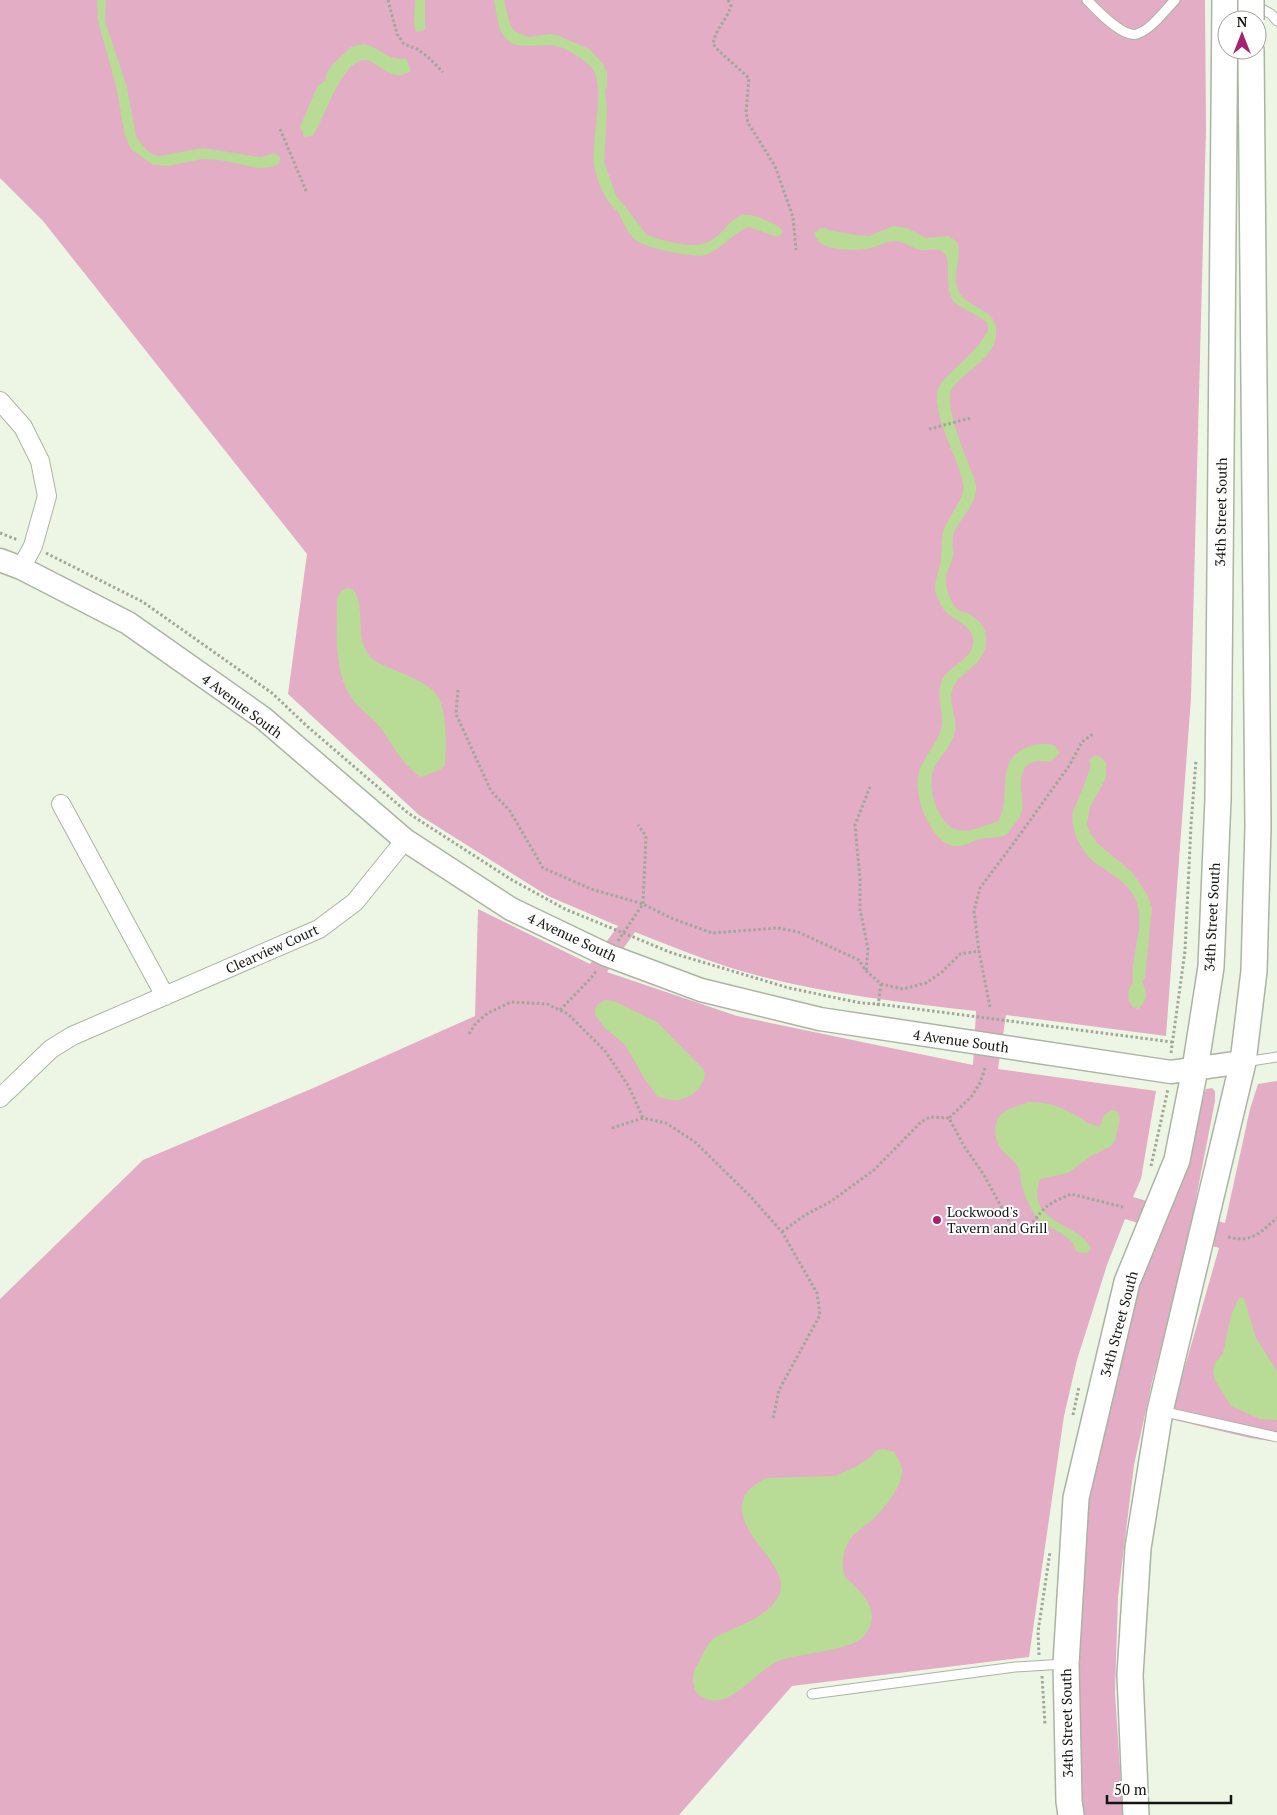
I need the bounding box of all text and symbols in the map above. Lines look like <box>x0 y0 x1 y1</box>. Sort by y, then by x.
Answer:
north arrow <box>1217 10 1267 60</box>
text: N <box>1237 12 1248 31</box>
street label: 34th Street South <box>1210 457 1231 567</box>
street label: 4 Avenue South <box>198 669 287 742</box>
street label: 34th Street South <box>1199 862 1224 972</box>
street label: 4 Avenue South <box>524 908 620 966</box>
street label: Clearview Court <box>222 919 322 978</box>
street label: 4 Avenue South <box>912 1024 1010 1057</box>
place label: Lockwood's Tavern and Grill <box>947 1202 1048 1237</box>
marker: Lockwood's Tavern and Grill <box>931 1214 943 1226</box>
street label: 34th Street South <box>1095 1269 1142 1379</box>
street label: 34th Street South <box>1056 1668 1077 1778</box>
scale bar <box>1107 1772 1231 1804</box>
text: 50 m <box>1114 1779 1147 1799</box>

